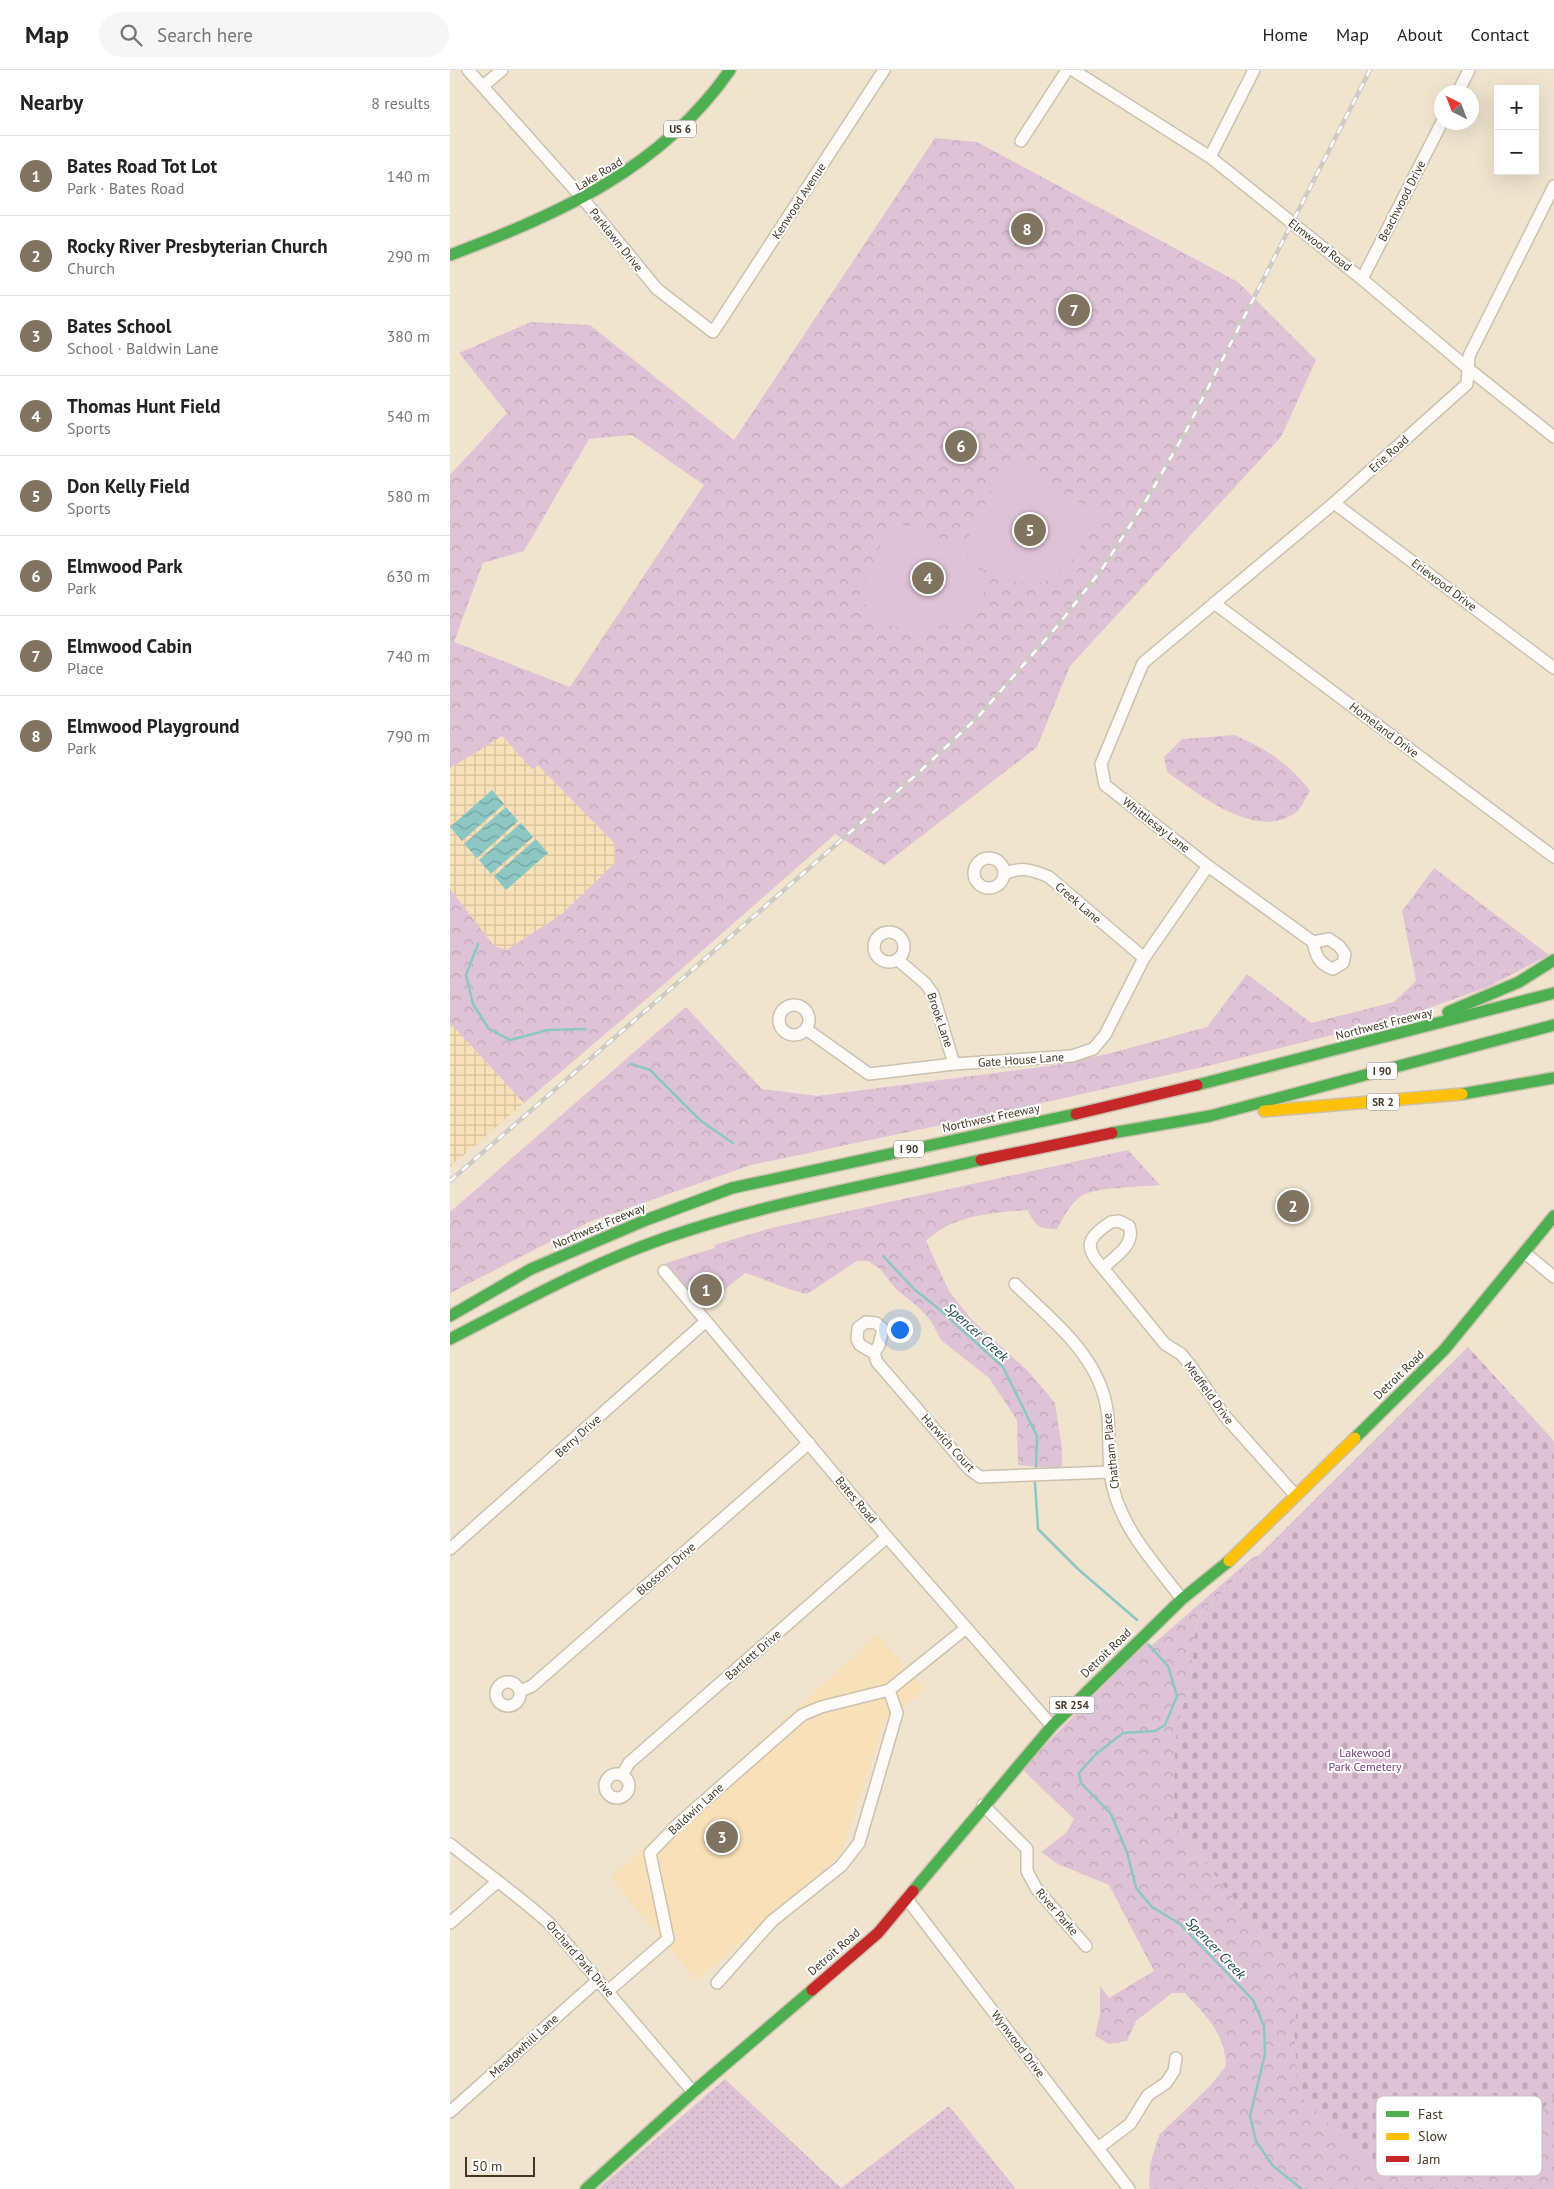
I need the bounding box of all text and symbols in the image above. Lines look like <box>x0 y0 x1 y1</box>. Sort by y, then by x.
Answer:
search box <box>99 12 449 57</box>
text: Map <box>25 19 69 50</box>
icon: search <box>117 21 145 49</box>
text: Search here <box>157 23 253 47</box>
text: Home <box>1262 23 1308 46</box>
text: Map <box>1336 23 1369 46</box>
text: About <box>1397 23 1443 46</box>
text: Contact <box>1471 23 1529 46</box>
north arrow <box>1434 85 1479 130</box>
map controls <box>1494 85 1539 175</box>
button: + <box>1494 85 1539 130</box>
text: Nearby <box>20 89 83 116</box>
text: 8 results <box>371 93 430 113</box>
road number: US 6 <box>664 121 696 138</box>
button: − <box>1494 130 1539 175</box>
text: Bates Road Tot Lot <box>67 154 217 178</box>
street label: Lake Road <box>572 154 625 193</box>
street label: Beachwood Drive <box>1375 158 1428 244</box>
street label: Kenwood Avenue <box>768 160 829 242</box>
text: 1 <box>31 166 41 186</box>
text: 140 m <box>387 166 430 186</box>
text: Park · Bates Road <box>67 178 184 198</box>
street label: Parklawn Drive <box>586 205 646 274</box>
pin: 8 <box>1011 210 1043 248</box>
street label: Elmwood Road <box>1286 215 1355 274</box>
text: Rocky River Presbyterian Church <box>67 234 328 258</box>
text: 2 <box>31 246 41 266</box>
text: 290 m <box>387 246 430 266</box>
text: Church <box>67 258 115 278</box>
pin: 7 <box>1058 291 1090 329</box>
text: Bates School <box>67 314 171 338</box>
text: 3 <box>31 326 41 346</box>
text: 380 m <box>387 326 430 346</box>
text: School · Baldwin Lane <box>67 338 219 358</box>
text: Thomas Hunt Field <box>67 394 221 418</box>
text: 4 <box>31 406 41 426</box>
text: 540 m <box>387 406 430 426</box>
text: Sports <box>67 418 111 438</box>
pin: 6 <box>945 427 977 465</box>
street label: Erie Road <box>1366 432 1412 475</box>
text: Don Kelly Field <box>67 474 190 498</box>
text: 5 <box>31 486 41 506</box>
text: 580 m <box>387 486 430 506</box>
text: Sports <box>67 498 111 518</box>
pin: 5 <box>1014 511 1046 549</box>
text: Elmwood Park <box>67 554 183 578</box>
street label: Eriewood Drive <box>1409 555 1480 614</box>
pin: 4 <box>912 559 944 597</box>
text: 6 <box>31 566 41 586</box>
text: 630 m <box>387 566 430 586</box>
text: Park <box>67 578 96 598</box>
text: Elmwood Cabin <box>67 634 192 658</box>
text: 7 <box>31 646 41 666</box>
text: 740 m <box>387 646 430 666</box>
text: Place <box>67 658 104 678</box>
street label: Homeland Drive <box>1347 699 1422 761</box>
text: Elmwood Playground <box>67 714 239 738</box>
text: 8 <box>31 726 41 746</box>
text: 790 m <box>387 726 430 746</box>
text: Park <box>67 738 96 758</box>
street label: Whittlesay Lane <box>1120 794 1193 856</box>
street label: Creek Lane <box>1052 879 1104 927</box>
street label: Brook Lane <box>924 990 957 1049</box>
street label: Northwest Freeway <box>1334 1004 1434 1043</box>
street label: Gate House Lane <box>977 1049 1065 1070</box>
road number: I 90 <box>1367 1062 1397 1079</box>
road number: SR 2 <box>1367 1094 1399 1110</box>
street label: Northwest Freeway <box>941 1100 1041 1135</box>
road number: I 90 <box>894 1140 924 1158</box>
pin: 2 <box>1277 1187 1309 1225</box>
street label: Northwest Freeway <box>550 1199 648 1252</box>
pin: 1 <box>690 1271 722 1309</box>
water label: Spencer Creek <box>942 1299 1013 1366</box>
your location <box>887 1317 913 1343</box>
street label: Detroit Road <box>1370 1347 1427 1402</box>
street label: Medfield Drive <box>1181 1358 1237 1427</box>
street label: Harwich Court <box>918 1410 978 1475</box>
street label: Berry Drive <box>552 1411 604 1460</box>
street label: Chatham Place <box>1099 1412 1122 1490</box>
street label: Bates Road <box>832 1473 880 1526</box>
street label: Blossom Drive <box>633 1539 698 1598</box>
street label: Detroit Road <box>1077 1625 1134 1680</box>
street label: Bartlett Drive <box>722 1626 784 1683</box>
road number: SR 254 <box>1050 1696 1094 1714</box>
park label: Lakewood Park Cemetery <box>1329 1745 1402 1774</box>
street label: Baldwin Lane <box>665 1780 726 1837</box>
pin: 3 <box>706 1818 738 1856</box>
street label: River Parke <box>1033 1885 1082 1938</box>
water label: Spencer Creek <box>1182 1913 1250 1983</box>
street label: Orchard Park Drive <box>543 1918 617 2000</box>
street label: Detroit Road <box>804 1925 863 1978</box>
street label: Wynwood Drive <box>988 2007 1048 2080</box>
street label: Meadowhill Lane <box>486 2011 561 2081</box>
legend <box>1376 2096 1542 2176</box>
text: Fast <box>1418 2105 1443 2123</box>
text: Slow <box>1418 2127 1448 2145</box>
text: Jam <box>1417 2150 1440 2168</box>
scale bar <box>465 2154 535 2177</box>
text: 50 m <box>472 2157 502 2175</box>

